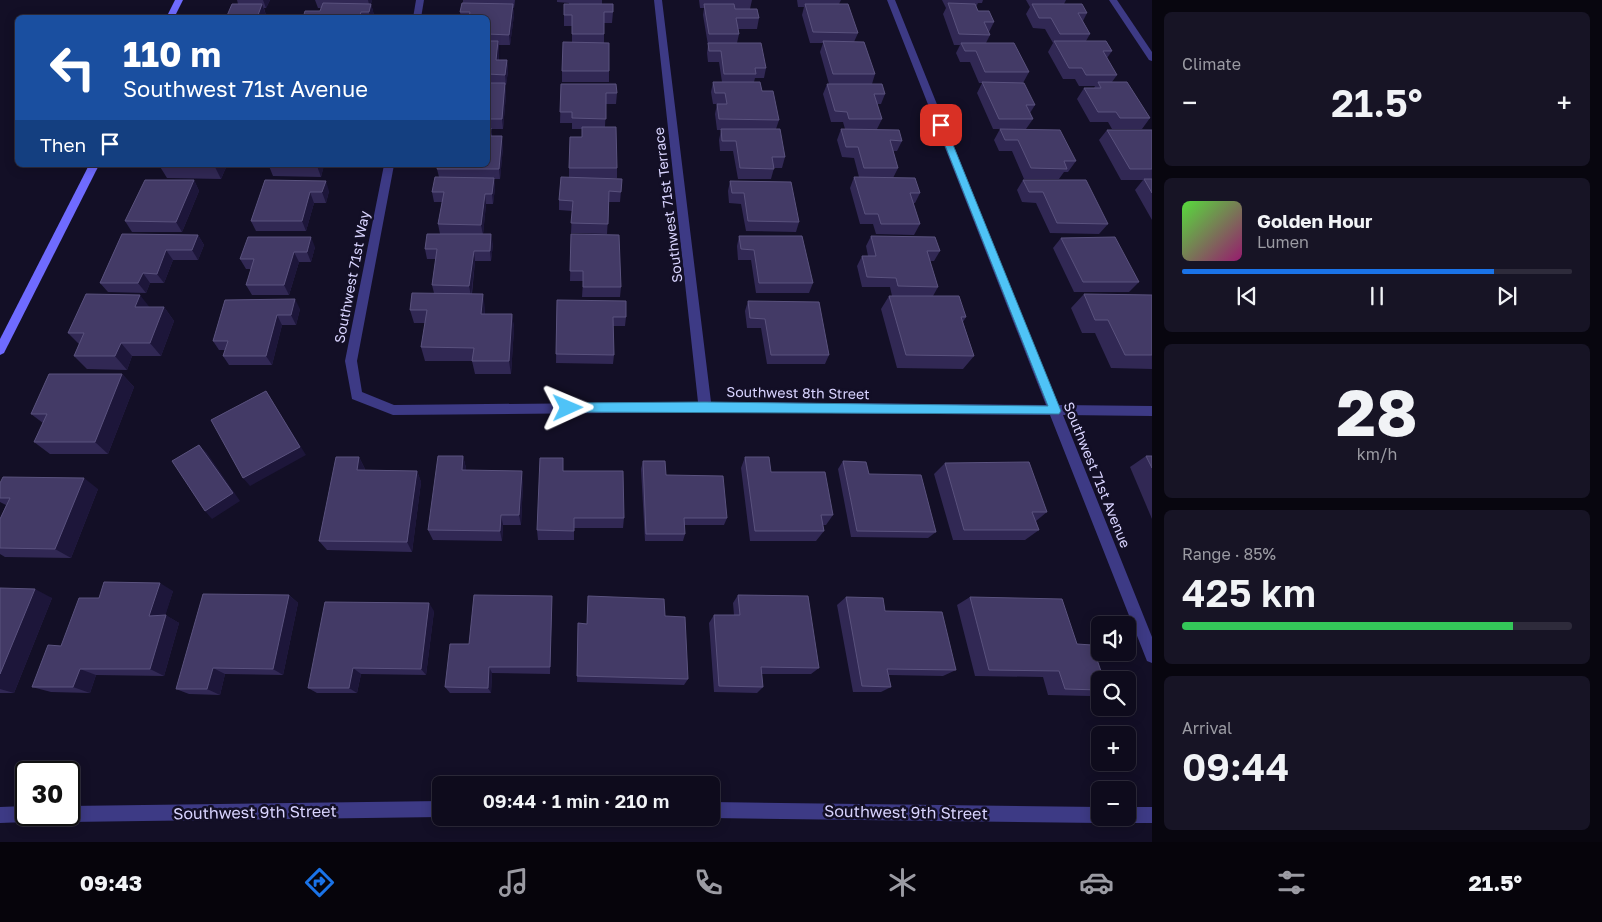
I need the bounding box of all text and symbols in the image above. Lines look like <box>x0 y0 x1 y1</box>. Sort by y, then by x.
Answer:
text: 110 m <box>123 33 221 75</box>
icon: left <box>40 35 105 100</box>
text: Climate <box>1182 54 1241 74</box>
text: Southwest 71st Avenue <box>123 75 368 102</box>
text: 21.5° <box>1331 80 1423 125</box>
text: − <box>1182 86 1197 119</box>
text: + <box>1557 86 1572 119</box>
pin <box>920 104 962 146</box>
icon: arrive <box>927 111 955 139</box>
street label: Southwest 71st Terrace <box>650 126 685 284</box>
icon: arrive <box>96 130 124 158</box>
text: Then <box>40 133 86 156</box>
street label: Southwest 71st Way <box>330 209 373 345</box>
text: Golden Hour <box>1257 209 1372 232</box>
text: Lumen <box>1257 232 1309 252</box>
icon: previous <box>1233 282 1261 310</box>
icon: pause <box>1363 282 1391 310</box>
icon: next <box>1493 282 1521 310</box>
text: 28 <box>1336 372 1418 450</box>
position arrow <box>541 381 593 433</box>
street label: Southwest 8th Street <box>726 383 870 402</box>
street label: Southwest 71st Avenue <box>1060 399 1135 550</box>
text: km/h <box>1357 444 1397 464</box>
text: Range · 85% <box>1182 544 1276 564</box>
text: 425 km <box>1182 570 1316 615</box>
map controls <box>1091 616 1136 826</box>
button: sound <box>1091 616 1136 661</box>
button: search <box>1091 671 1136 716</box>
text: Arrival <box>1182 718 1232 738</box>
button: + <box>1091 726 1136 771</box>
text: 09:44 <box>1182 744 1290 789</box>
speed limit sign: 30 <box>15 761 80 826</box>
button: − <box>1091 781 1136 826</box>
text: 09:44 · 1 min · 210 m <box>483 789 669 812</box>
street label: Southwest 9th Street <box>173 801 337 823</box>
street label: Southwest 9th Street <box>824 801 988 823</box>
icon: directions <box>302 865 337 900</box>
icon: music <box>496 865 531 900</box>
icon: phone <box>691 865 726 900</box>
icon: climate <box>885 865 920 900</box>
icon: car <box>1079 865 1114 900</box>
icon: filters <box>1274 865 1309 900</box>
text: 09:43 <box>80 869 142 896</box>
text: 21.5° <box>1468 869 1522 896</box>

